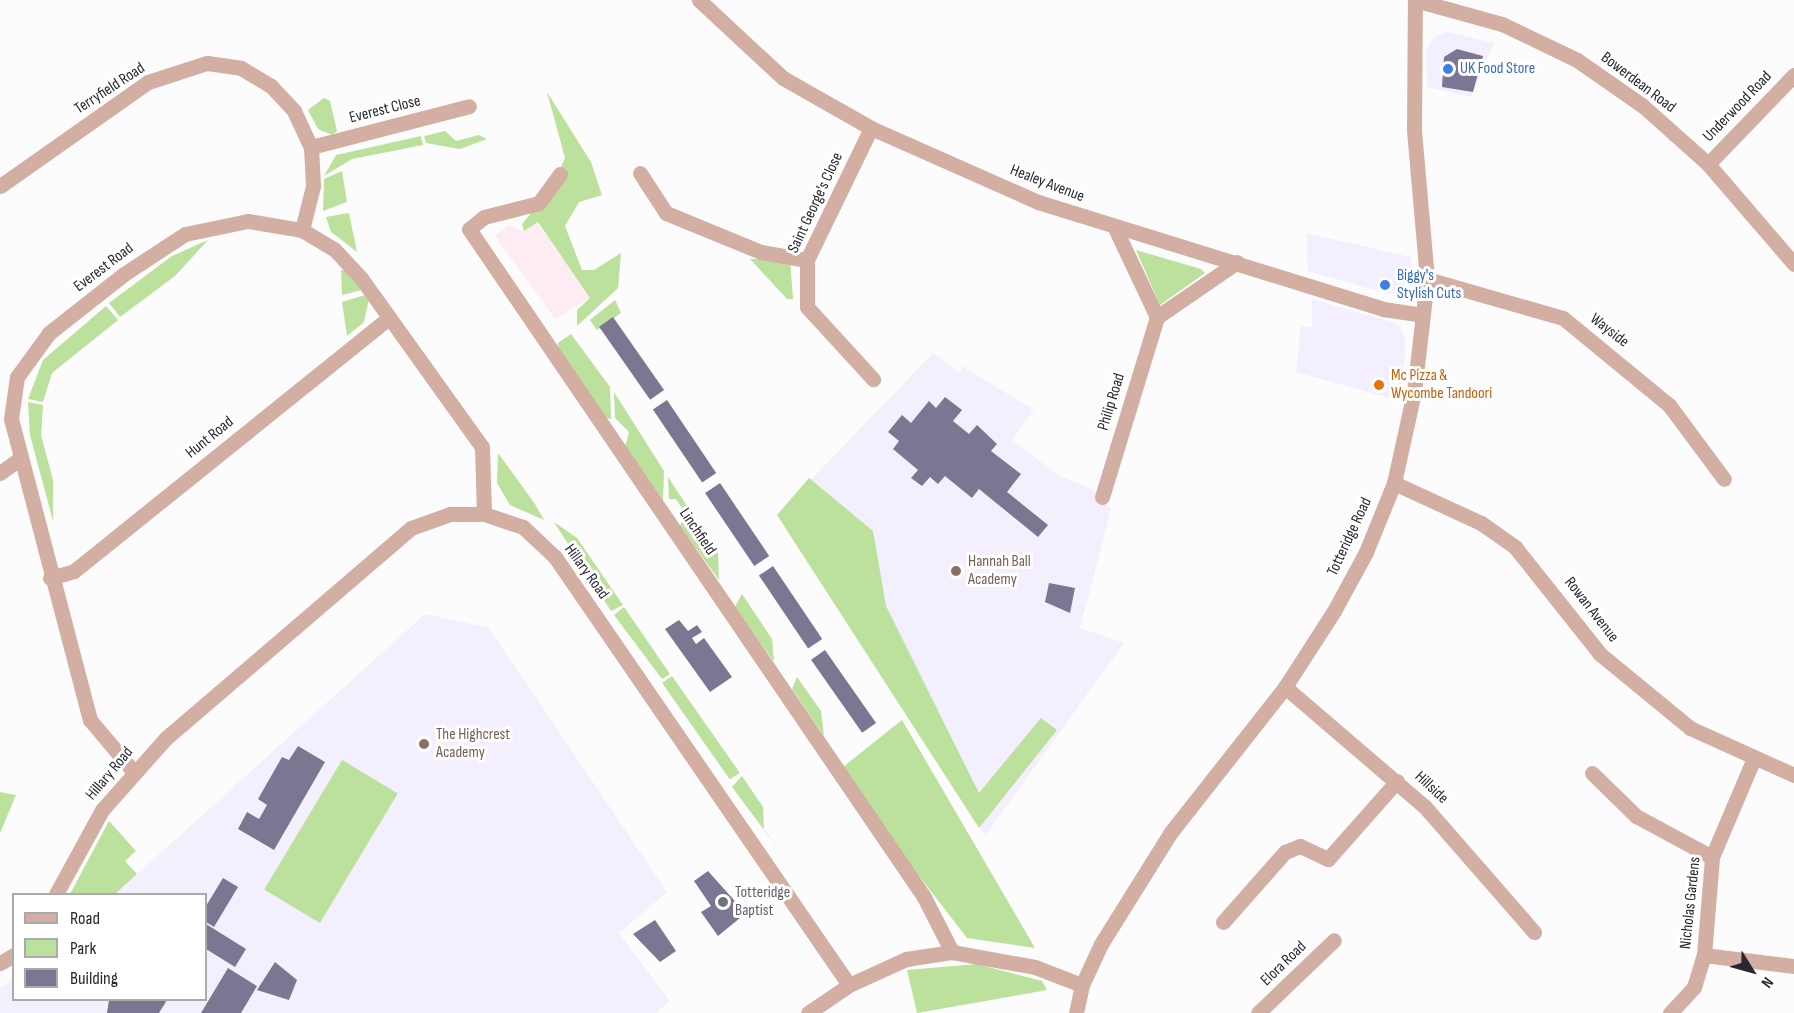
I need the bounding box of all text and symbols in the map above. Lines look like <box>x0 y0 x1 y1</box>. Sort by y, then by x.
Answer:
street label: Bowerdean Road <box>1597 49 1679 117</box>
street label: Terryfield Road <box>71 59 149 119</box>
place label: UK Food Store <box>1460 59 1535 79</box>
marker: UK Food Store <box>1441 62 1455 76</box>
street label: Underwood Road <box>1700 68 1776 146</box>
street label: Everest Close <box>347 92 423 128</box>
street label: Saint George's Close <box>784 150 848 256</box>
street label: Healey Avenue <box>1007 161 1087 207</box>
street label: Everest Road <box>70 239 138 297</box>
place label: Biggy's Stylish Cuts <box>1397 266 1461 304</box>
marker: Biggy's Stylish Cuts <box>1378 278 1392 292</box>
street label: Wayside <box>1586 310 1632 352</box>
place label: Mc Pizza & Wycombe Tandoori <box>1391 366 1492 404</box>
street label: Philip Road <box>1094 371 1130 433</box>
marker: Mc Pizza & Wycombe Tandoori <box>1372 378 1386 392</box>
street label: Hunt Road <box>182 413 238 463</box>
street label: Totteridge Road <box>1323 495 1377 579</box>
street label: Linchfield <box>674 505 720 559</box>
street label: Hillary Road <box>560 541 612 603</box>
place label: Hannah Ball Academy <box>968 552 1031 590</box>
marker: Hannah Ball Academy <box>949 564 963 578</box>
street label: Rowan Avenue <box>1560 574 1622 646</box>
place label: The Highcrest Academy <box>436 725 510 763</box>
marker: The Highcrest Academy <box>417 737 431 751</box>
street label: Hillary Road <box>82 744 138 804</box>
street label: Hillside <box>1410 768 1452 808</box>
street label: Nicholas Gardens <box>1677 856 1705 950</box>
place label: Totteridge Baptist <box>735 883 790 921</box>
legend <box>12 893 207 1001</box>
marker: Totteridge Baptist <box>716 895 730 909</box>
text: Road <box>70 908 100 929</box>
text: Park <box>70 938 96 959</box>
street label: Elora Road <box>1257 938 1311 990</box>
north arrow <box>1722 941 1782 1001</box>
text: Building <box>70 968 118 989</box>
text: N <box>1757 973 1777 991</box>

